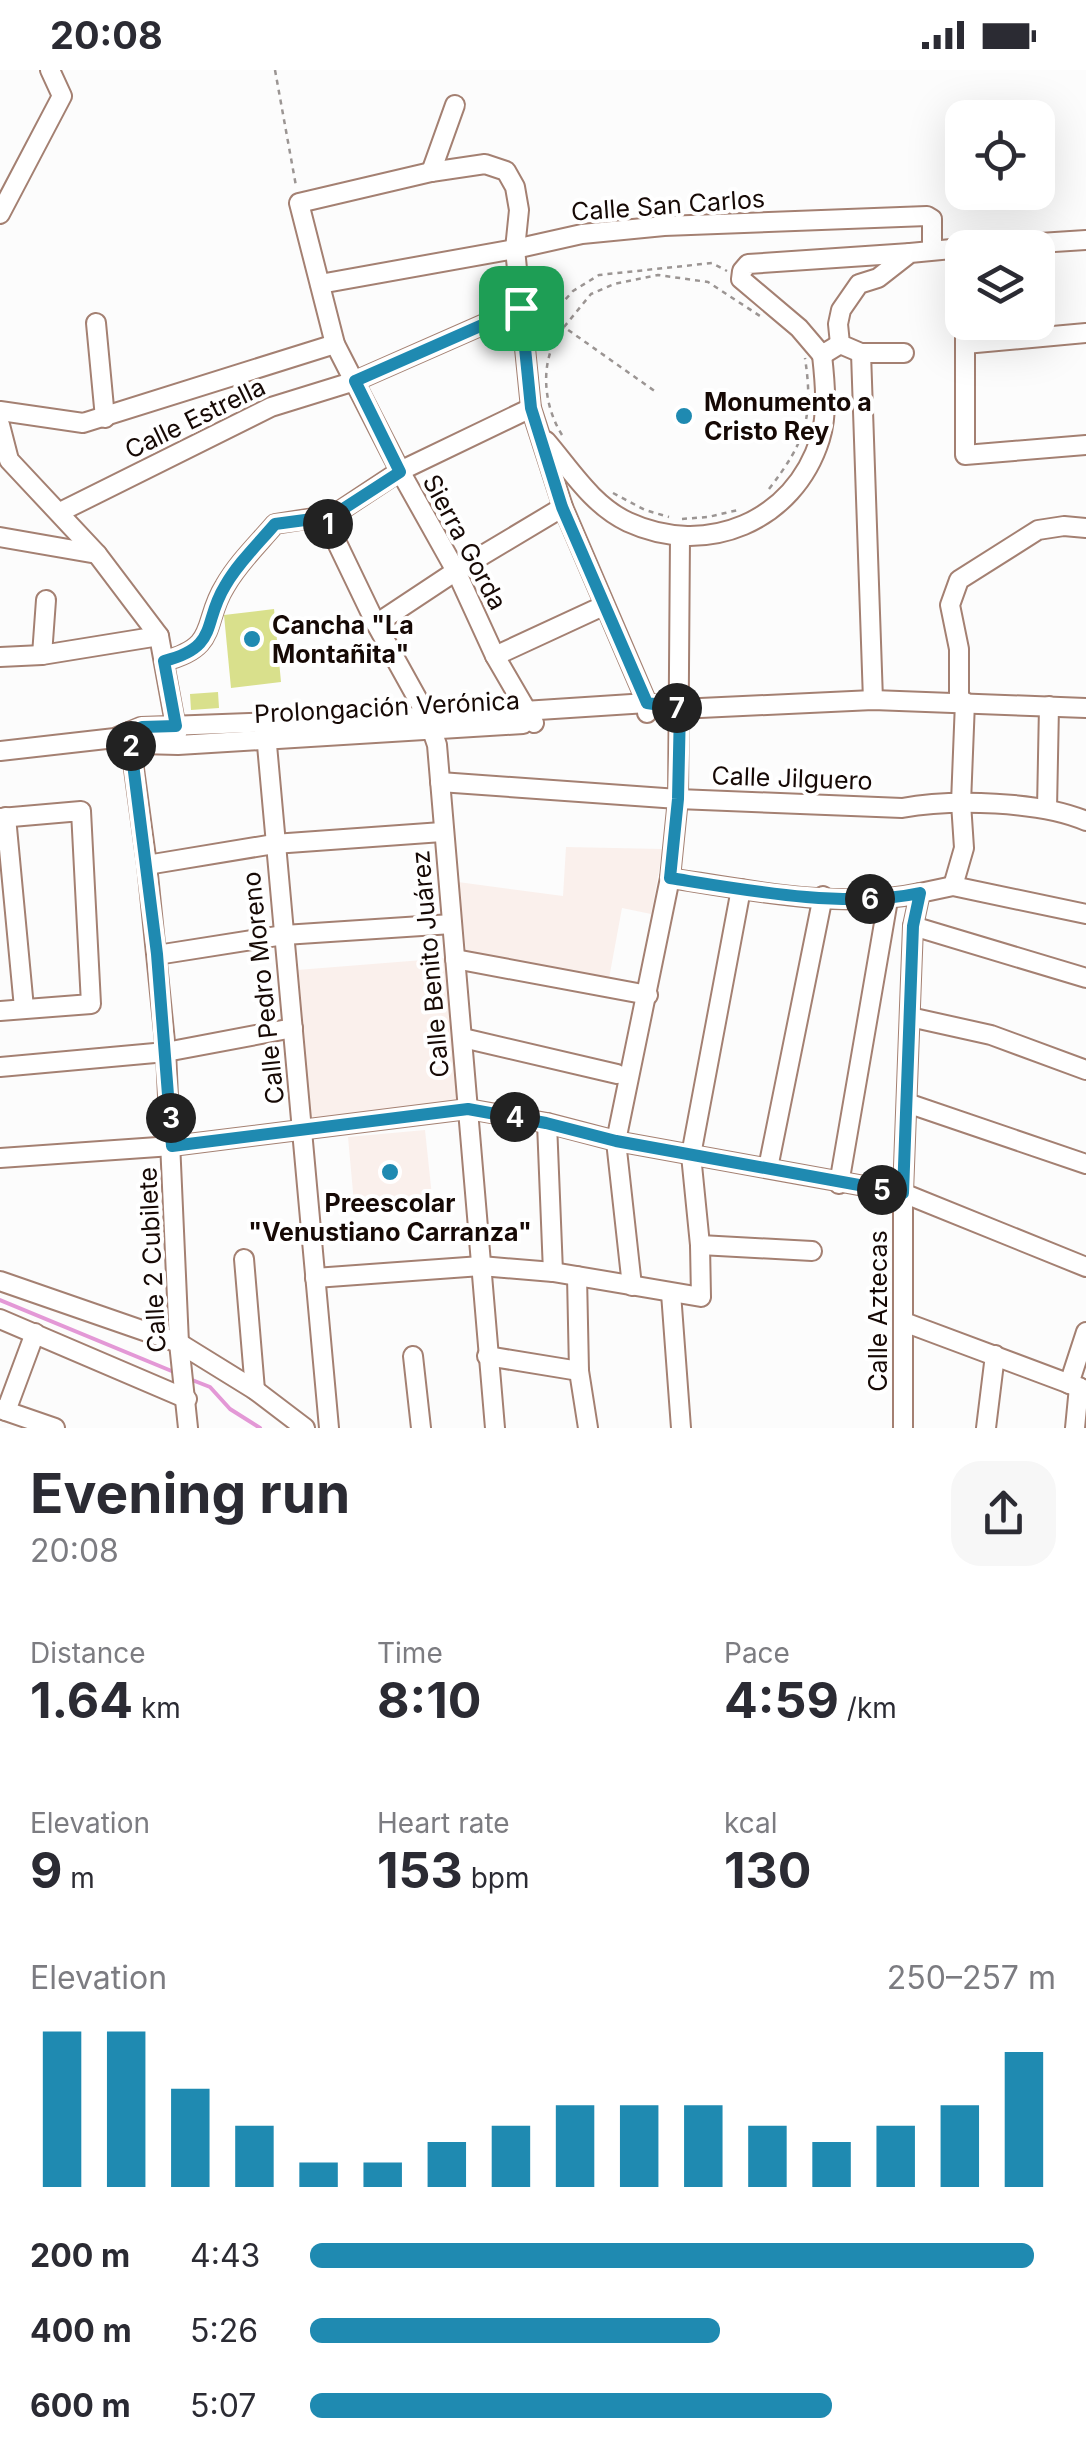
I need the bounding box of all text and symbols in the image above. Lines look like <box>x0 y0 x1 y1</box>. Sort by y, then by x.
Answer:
text: 20:08 <box>50 12 163 58</box>
map controls <box>945 100 1055 340</box>
button: locate <box>945 100 1055 210</box>
street label: Calle San Carlos <box>570 183 766 227</box>
button: layers <box>945 230 1055 340</box>
pin <box>479 266 564 351</box>
icon: arrive <box>494 281 549 336</box>
street label: Calle Estrella <box>120 371 270 465</box>
place label: Monumento a Cristo Rey <box>704 387 872 446</box>
marker: Monumento a Cristo Rey <box>673 405 695 427</box>
street label: Sierra Gorda <box>417 469 513 615</box>
pin: 1 <box>303 499 353 549</box>
text: 1 <box>322 507 334 541</box>
place label: Cancha "La Montañita" <box>272 610 414 669</box>
marker: Cancha "La Montañita" <box>241 628 263 650</box>
pin: 7 <box>652 683 702 733</box>
street label: Prolongación Verónica <box>253 685 521 729</box>
text: 7 <box>669 691 685 725</box>
pin: 2 <box>106 721 156 771</box>
text: 2 <box>122 729 140 763</box>
street label: Calle Jilguero <box>711 760 873 796</box>
street label: Calle Benito Juárez <box>405 849 455 1079</box>
street label: Calle Pedro Moreno <box>236 870 290 1106</box>
pin: 6 <box>845 874 895 924</box>
text: 6 <box>861 882 879 916</box>
pin: 4 <box>490 1092 540 1142</box>
pin: 3 <box>146 1093 196 1143</box>
text: 4 <box>506 1100 524 1134</box>
text: 3 <box>162 1101 180 1135</box>
marker: Preescolar "Venustiano Carranza" <box>379 1161 401 1183</box>
pin: 5 <box>857 1165 907 1215</box>
street label: Calle 2 Cubilete <box>132 1166 172 1354</box>
text: 5 <box>873 1173 891 1207</box>
place label: Preescolar "Venustiano Carranza" <box>248 1188 532 1247</box>
street label: Calle Aztecas <box>863 1230 893 1392</box>
text: Evening run <box>30 1460 350 1526</box>
button: share <box>951 1461 1056 1566</box>
text: 20:08 <box>30 1531 119 1570</box>
text: Distance <box>30 1636 146 1670</box>
text: Time <box>377 1636 443 1670</box>
text: Pace <box>724 1636 790 1670</box>
text: 1.64 <box>30 1670 133 1730</box>
text: 8:10 <box>377 1670 482 1730</box>
text: 4:59 <box>724 1670 839 1730</box>
text: km <box>133 1691 181 1725</box>
text: /km <box>839 1691 897 1725</box>
text: Elevation <box>30 1806 150 1840</box>
text: Heart rate <box>377 1806 510 1840</box>
text: kcal <box>724 1806 778 1840</box>
text: 9 <box>30 1840 62 1900</box>
text: 153 <box>377 1840 463 1900</box>
text: 130 <box>724 1840 812 1900</box>
text: m <box>62 1861 95 1895</box>
text: bpm <box>463 1861 530 1895</box>
text: Elevation <box>30 1958 167 1997</box>
text: 250–257 m <box>887 1958 1056 1997</box>
text: 200 m <box>30 2236 130 2275</box>
text: 4:43 <box>190 2236 260 2275</box>
text: 400 m <box>30 2311 132 2350</box>
text: 5:26 <box>190 2311 258 2350</box>
text: 600 m <box>30 2386 131 2425</box>
text: 5:07 <box>190 2386 256 2425</box>

